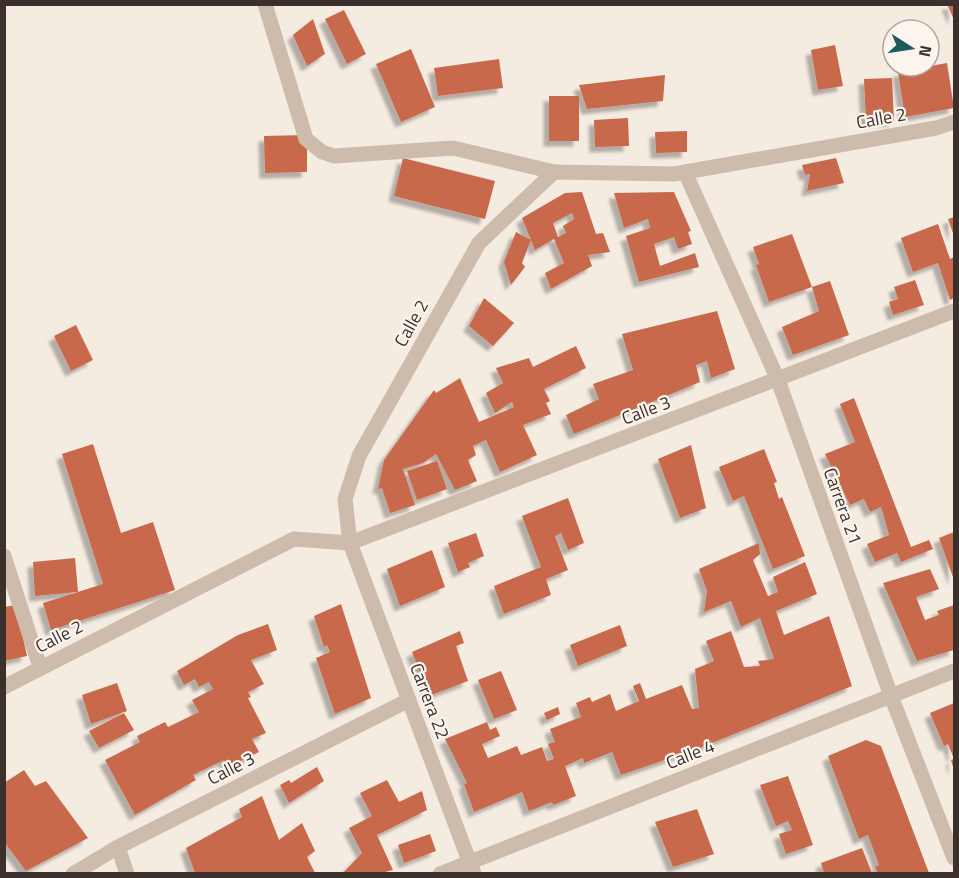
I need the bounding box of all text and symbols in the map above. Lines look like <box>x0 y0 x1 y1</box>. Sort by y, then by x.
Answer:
north arrow <box>881 18 941 78</box>
text: N <box>913 43 939 59</box>
street label: Calle 2 <box>854 100 908 136</box>
street label: Calle 2 <box>387 294 435 352</box>
street label: Calle 3 <box>618 388 674 432</box>
street label: Carrera 21 <box>817 464 869 548</box>
street label: Calle 2 <box>30 613 88 659</box>
street label: Carrera 22 <box>403 659 457 743</box>
street label: Calle 4 <box>662 732 718 776</box>
street label: Calle 3 <box>202 745 260 791</box>

